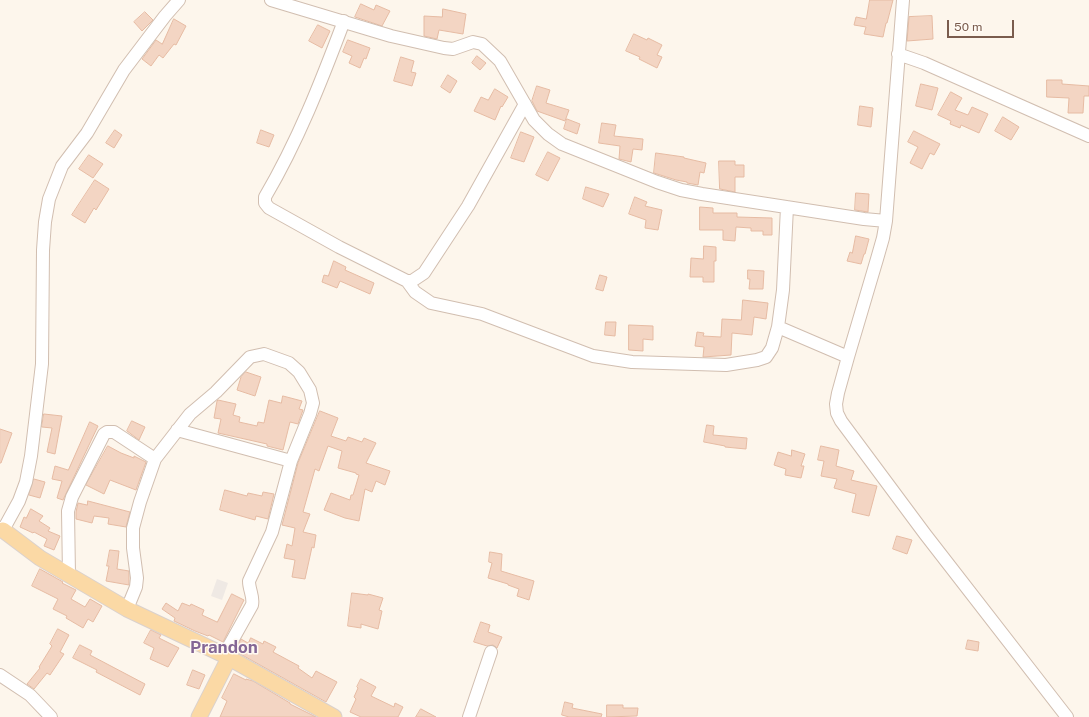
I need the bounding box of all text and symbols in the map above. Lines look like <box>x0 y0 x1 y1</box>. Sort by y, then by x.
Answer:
scale bar <box>949 12 1016 38</box>
text: 50 m <box>954 20 982 34</box>
district label: Prandon <box>190 638 258 658</box>

